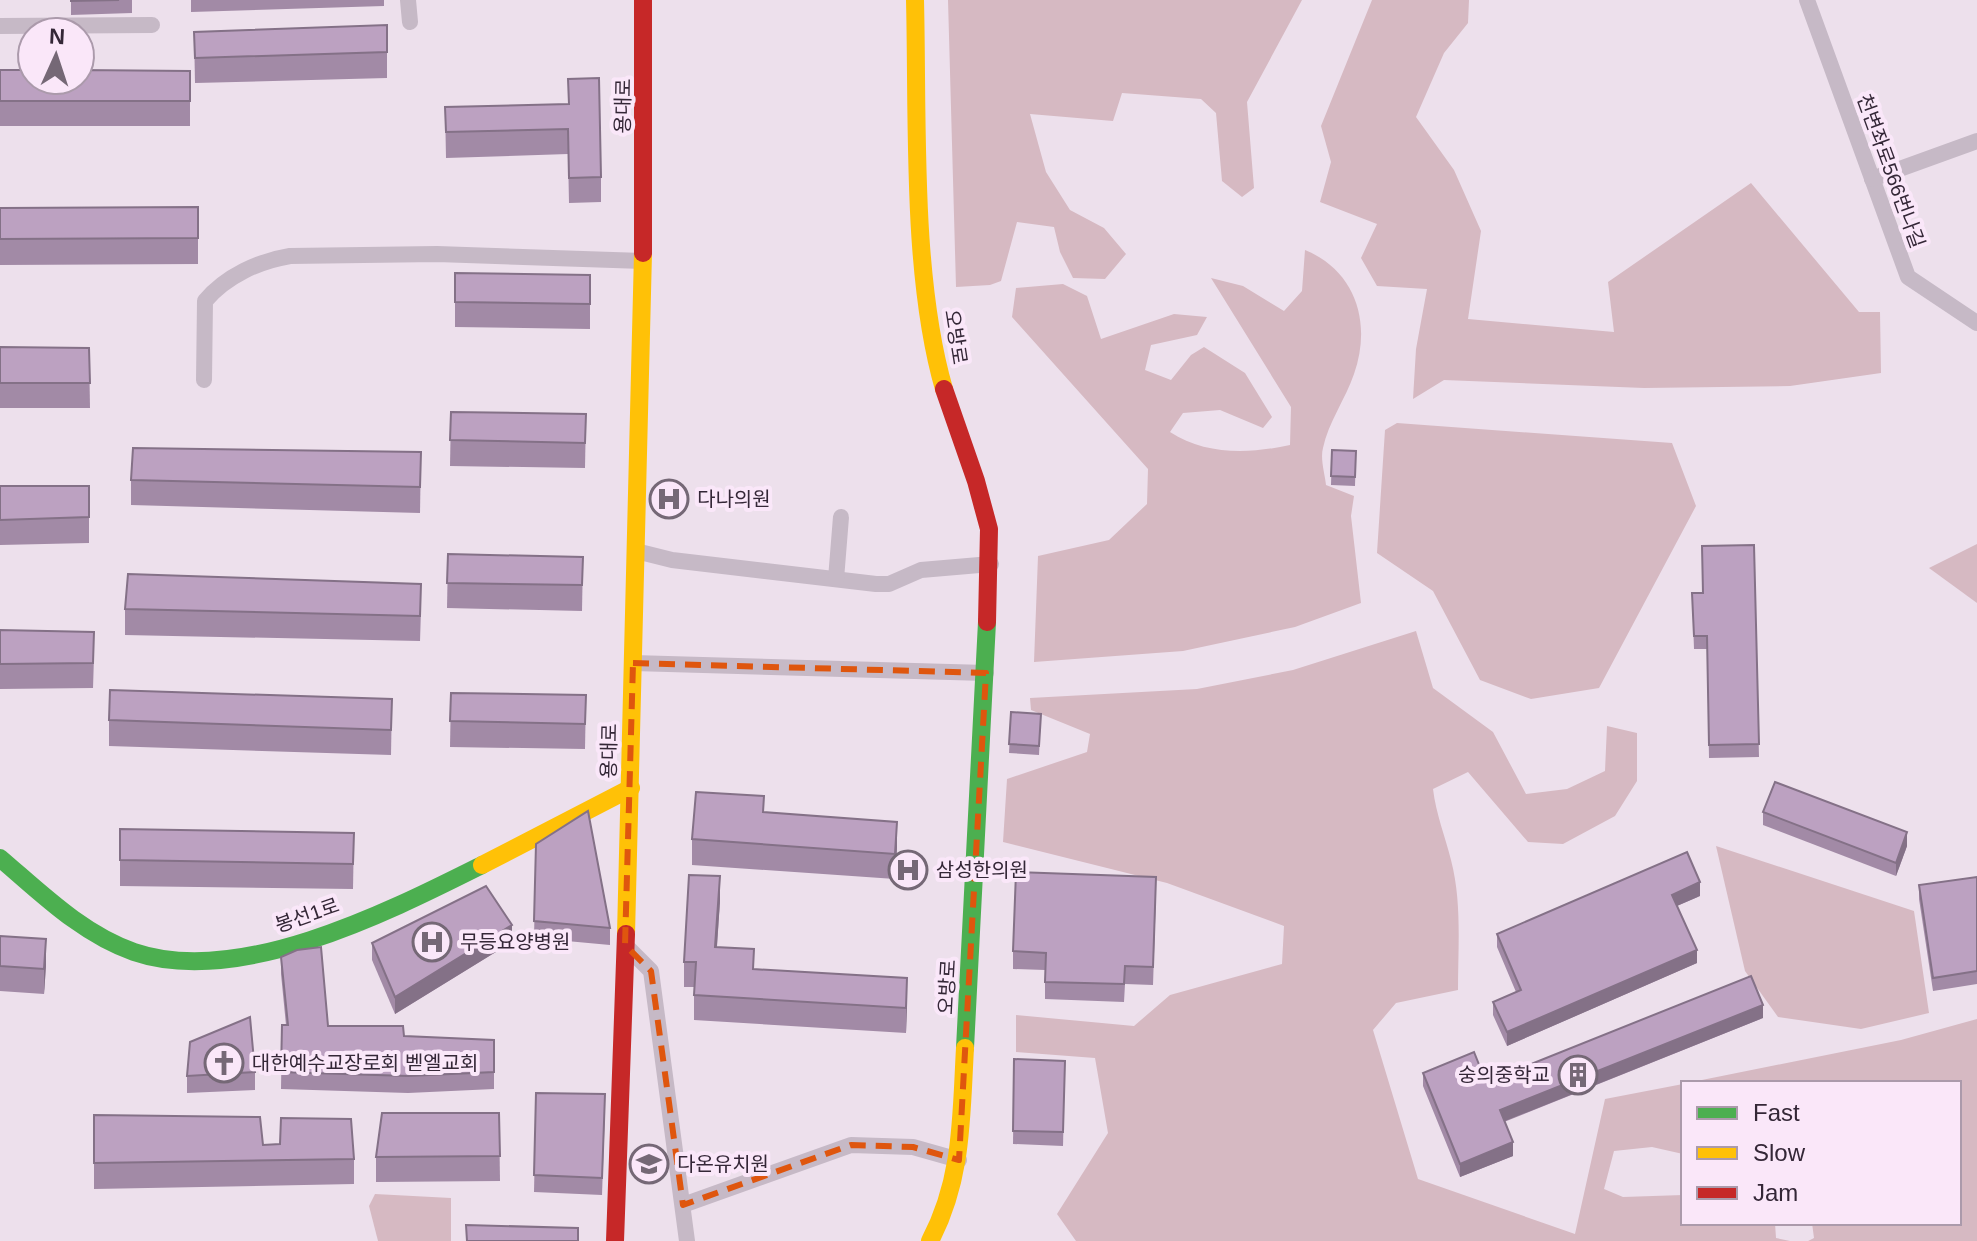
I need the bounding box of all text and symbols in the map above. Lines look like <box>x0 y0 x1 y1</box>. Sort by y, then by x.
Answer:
north arrow <box>16 16 96 96</box>
text: N <box>48 24 66 49</box>
street label: 용대로 <box>612 78 634 134</box>
street label: 천변좌로566번나길 <box>1853 91 1929 251</box>
street label: 오방로 <box>941 308 971 366</box>
hospital icon: 다나의원 <box>648 478 690 520</box>
place label: 다나의원 <box>697 488 771 510</box>
street label: 용대로 <box>598 723 620 779</box>
hospital icon: 삼성한의원 <box>887 849 929 891</box>
place label: 삼성한의원 <box>936 859 1028 881</box>
street label: 봉선1로 <box>272 894 342 936</box>
hospital icon: 무등요양병원 <box>411 921 453 963</box>
place label: 무등요양병원 <box>460 931 570 953</box>
street label: 오방로 <box>935 959 959 1015</box>
church icon: 대한예수교장로회 벧엘교회 <box>203 1042 245 1084</box>
place label: 대한예수교장로회 벧엘교회 <box>252 1052 478 1074</box>
building icon: 숭의중학교 <box>1557 1054 1599 1096</box>
place label: 숭의중학교 <box>1458 1064 1550 1086</box>
legend <box>1681 1081 1961 1225</box>
text: Fast <box>1753 1099 1800 1126</box>
text: Slow <box>1753 1139 1806 1166</box>
school or university icon: 다온유치원 <box>628 1143 670 1185</box>
place label: 다온유치원 <box>677 1153 769 1175</box>
text: Jam <box>1753 1179 1798 1206</box>

